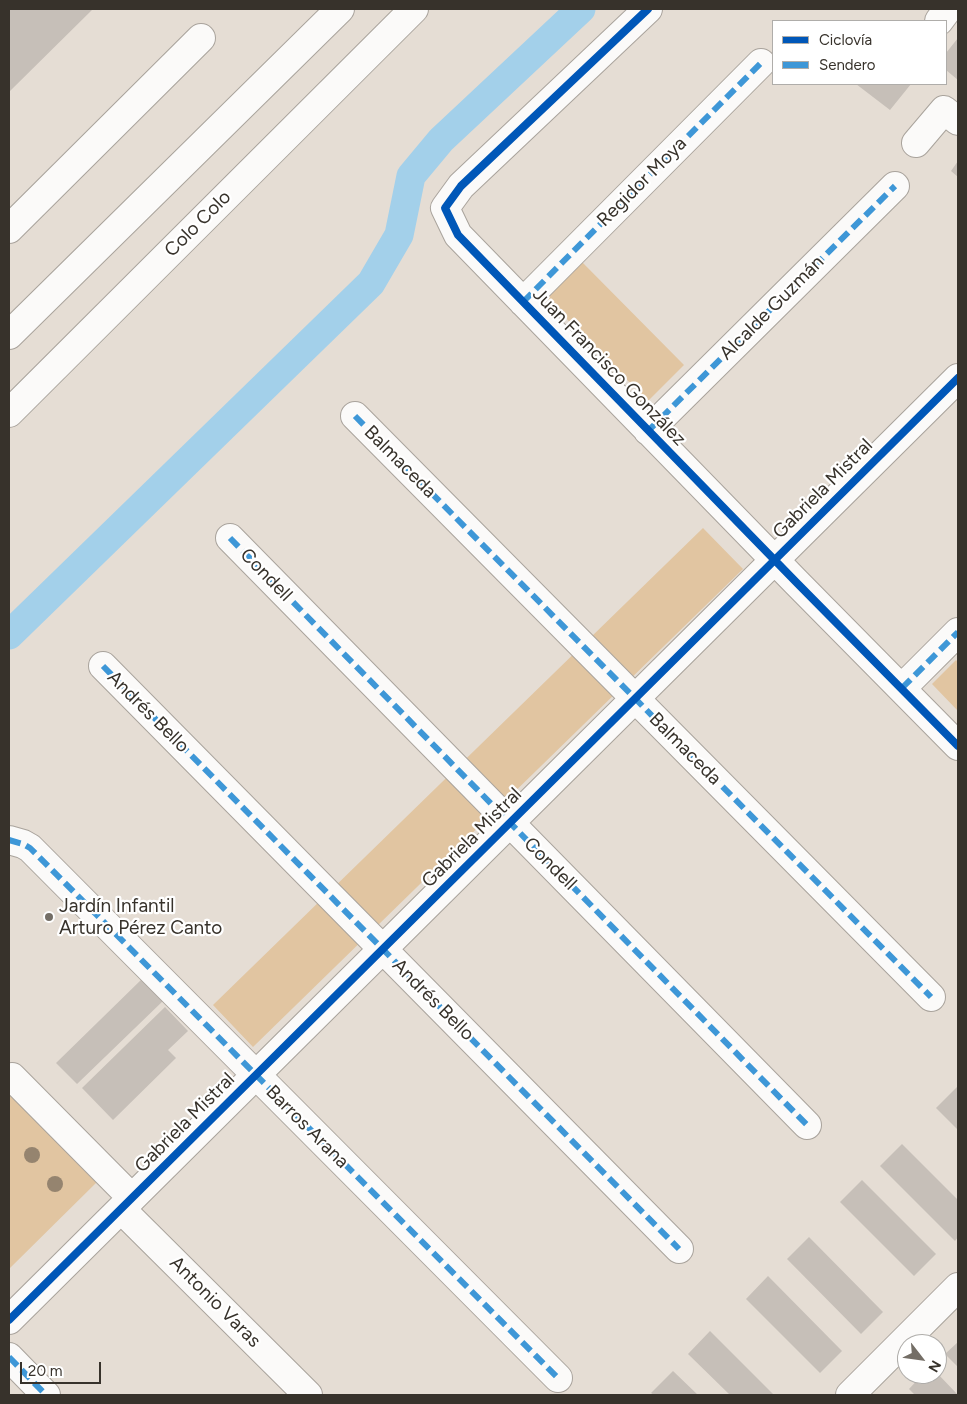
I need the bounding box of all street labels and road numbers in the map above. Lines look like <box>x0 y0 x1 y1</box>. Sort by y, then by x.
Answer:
street label: Regidor Moya <box>592 132 692 232</box>
street label: Colo Colo <box>160 186 236 262</box>
street label: Alcalde Guzmán <box>715 251 829 365</box>
street label: Juan Francisco González <box>528 283 690 451</box>
street label: Balmaceda <box>359 421 441 503</box>
street label: Gabriela Mistral <box>768 434 878 544</box>
street label: Condell <box>235 544 297 606</box>
street label: Andrés Bello <box>102 666 194 758</box>
street label: Balmaceda <box>644 708 726 790</box>
street label: Gabriela Mistral <box>417 783 527 893</box>
street label: Condell <box>519 833 581 895</box>
street label: Andrés Bello <box>387 954 479 1046</box>
street label: Gabriela Mistral <box>130 1068 240 1178</box>
street label: Barros Arana <box>261 1081 353 1173</box>
street label: Antonio Varas <box>165 1252 265 1352</box>

